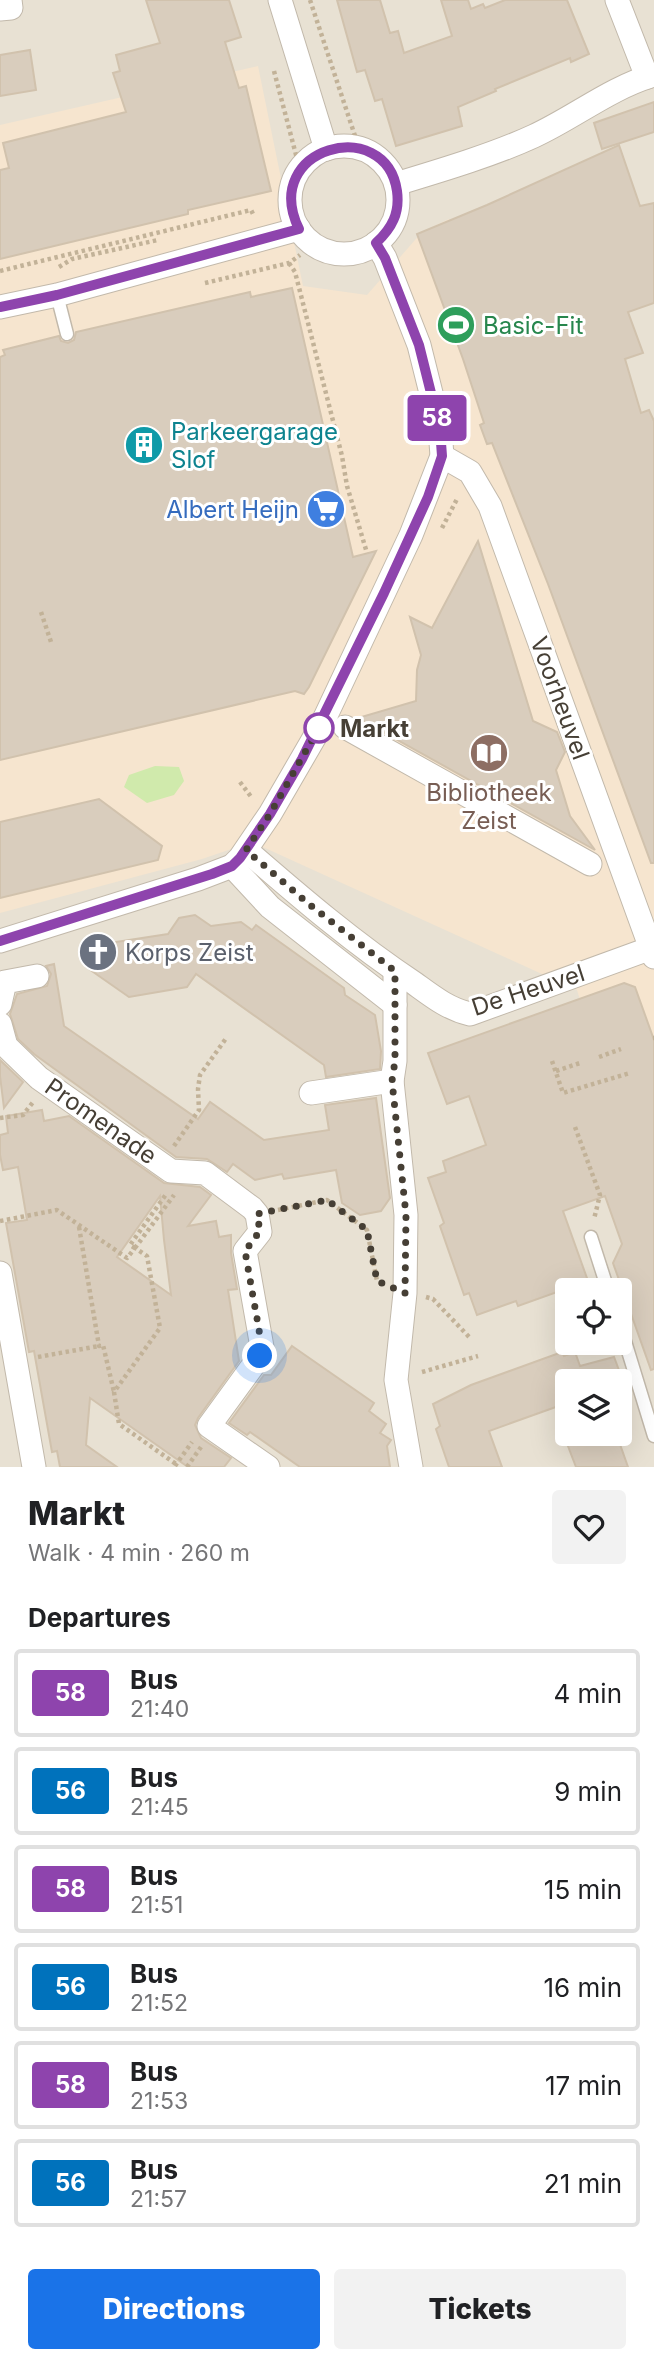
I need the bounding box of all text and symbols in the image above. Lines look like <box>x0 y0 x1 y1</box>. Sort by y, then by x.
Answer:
sports icon: Basic-Fit <box>435 304 477 346</box>
place label: Basic-Fit <box>483 311 583 340</box>
line badge: 58 <box>406 395 468 441</box>
text: 58 <box>422 403 452 432</box>
place label: Parkeergarage Slof <box>171 417 338 474</box>
building icon: Parkeergarage Slof <box>123 424 165 466</box>
supermarket icon: Albert Heijn <box>305 488 347 530</box>
place label: Albert Heijn <box>166 495 299 524</box>
street label: Voorheuvel <box>524 633 596 763</box>
marker: Markt <box>304 713 334 743</box>
place label: Markt <box>340 714 409 743</box>
library icon: Bibliotheek Zeist <box>468 732 510 774</box>
place label: Bibliotheek Zeist <box>426 778 552 835</box>
church icon: Korps Zeist <box>77 931 119 973</box>
place label: Korps Zeist <box>125 938 254 967</box>
street label: De Heuvel <box>468 958 588 1022</box>
street label: Promenade <box>40 1072 162 1170</box>
map controls <box>555 1278 632 1446</box>
button: locate <box>555 1278 632 1355</box>
your location <box>242 1338 277 1373</box>
button: layers <box>555 1369 632 1446</box>
button: heart <box>552 1490 626 1564</box>
text: Markt <box>28 1493 125 1533</box>
text: Walk · 4 min · 260 m <box>28 1539 250 1567</box>
text: Departures <box>28 1602 171 1633</box>
text: Bus <box>130 1664 178 1695</box>
text: 58 <box>55 1678 86 1707</box>
text: 4 min <box>553 1678 622 1709</box>
text: 21:40 <box>130 1695 189 1723</box>
text: Bus <box>130 1762 178 1793</box>
text: 56 <box>55 1776 86 1805</box>
text: 9 min <box>554 1776 622 1807</box>
text: 21:45 <box>130 1793 189 1821</box>
text: Bus <box>130 1860 178 1891</box>
text: 58 <box>55 1874 86 1903</box>
text: 15 min <box>544 1874 622 1905</box>
text: 21:51 <box>130 1891 183 1919</box>
text: Bus <box>130 1958 178 1989</box>
text: 56 <box>55 1972 86 2001</box>
text: 16 min <box>544 1972 622 2003</box>
text: 21:52 <box>130 1989 188 2017</box>
text: Bus <box>130 2056 178 2087</box>
text: 58 <box>55 2070 86 2099</box>
text: 17 min <box>545 2070 622 2101</box>
text: 21:53 <box>130 2087 188 2115</box>
text: Bus <box>130 2154 178 2185</box>
text: 56 <box>55 2168 86 2197</box>
text: 21 min <box>544 2168 622 2199</box>
text: 21:57 <box>130 2185 187 2213</box>
button: Directions <box>28 2269 320 2349</box>
button: Tickets <box>334 2269 626 2349</box>

